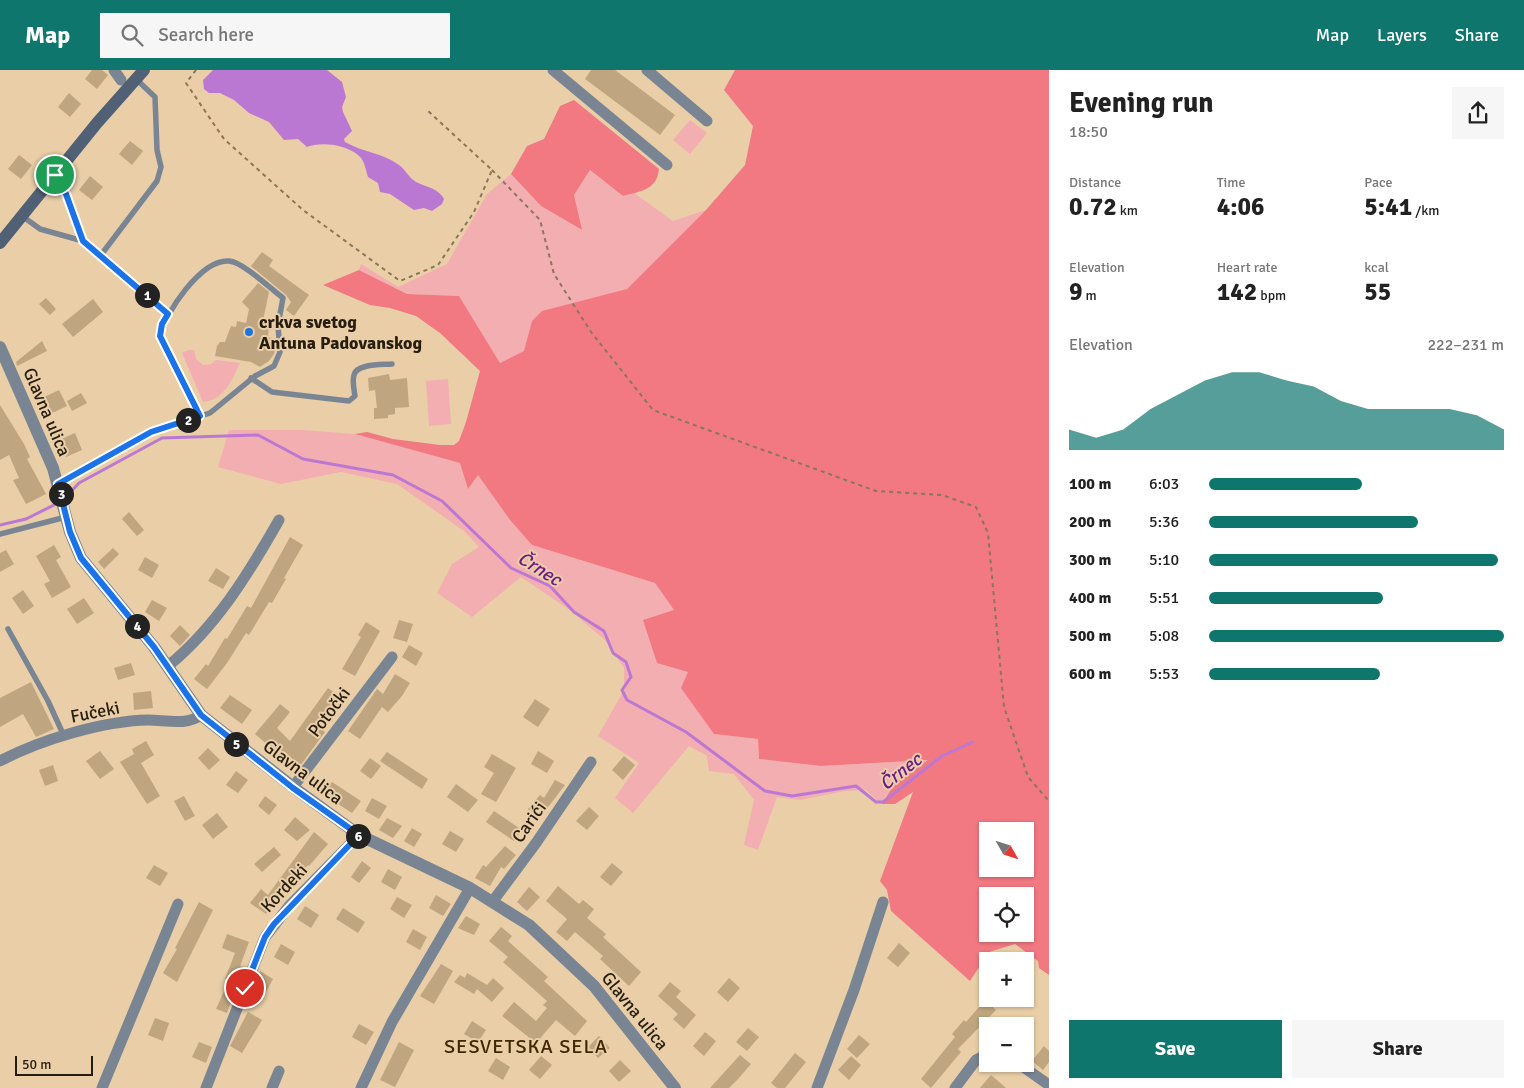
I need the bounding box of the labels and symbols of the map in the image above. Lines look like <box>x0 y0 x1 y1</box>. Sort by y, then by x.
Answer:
pin <box>34 154 76 196</box>
pin: 1 <box>134 282 160 308</box>
place label: crkva svetog Antuna Padovanskog <box>259 311 422 354</box>
marker: crkva svetog Antuna Padovanskog <box>243 326 255 338</box>
street label: Glavna ulica <box>18 364 76 460</box>
pin: 2 <box>176 408 200 432</box>
pin: 3 <box>48 482 74 506</box>
water label: Črnec <box>513 546 568 593</box>
pin: 4 <box>124 614 150 638</box>
street label: Potočki <box>303 683 355 741</box>
street label: Fučeki <box>68 696 122 728</box>
pin: 5 <box>224 732 248 756</box>
street label: Glavna ulica <box>259 735 347 809</box>
water label: Črnec <box>875 747 928 796</box>
street label: Carići <box>507 797 551 847</box>
north arrow <box>979 822 1034 878</box>
pin: 6 <box>346 824 370 848</box>
street label: Kordeki <box>256 859 312 917</box>
pin <box>224 967 266 1009</box>
street label: Glavna ulica <box>597 967 673 1055</box>
district label: SESVETSKA SELA <box>444 1034 608 1059</box>
scale bar <box>15 1053 92 1076</box>

